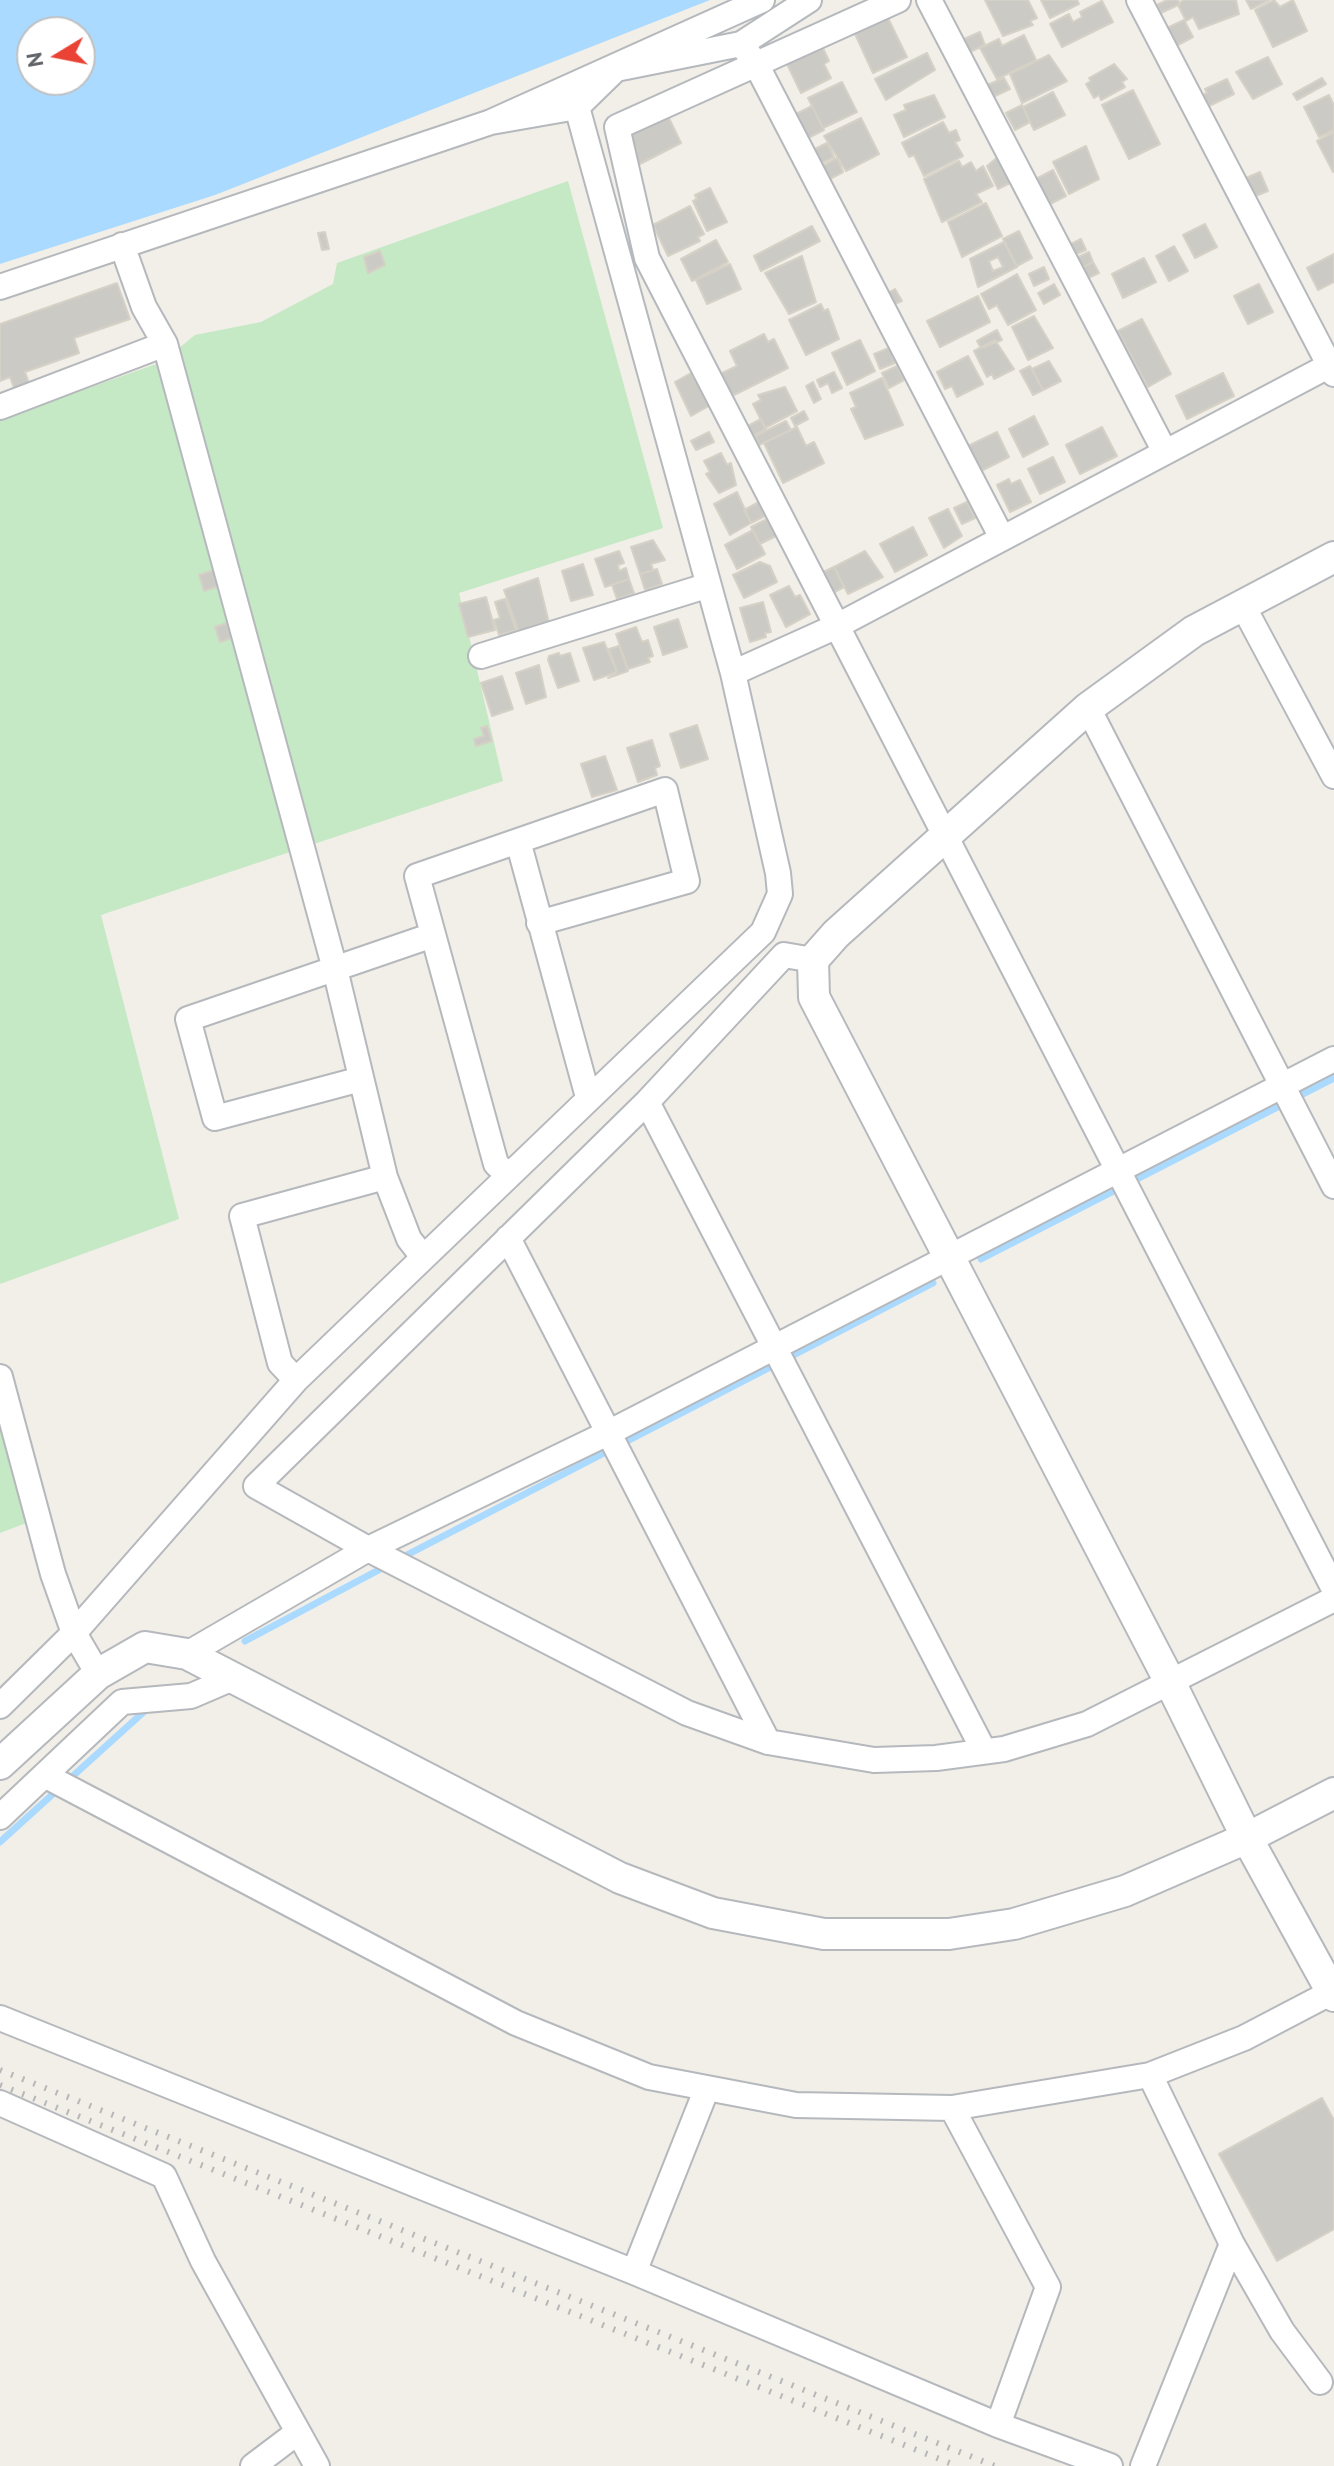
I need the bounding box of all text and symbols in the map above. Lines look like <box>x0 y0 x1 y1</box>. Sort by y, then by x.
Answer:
north arrow <box>16 16 96 96</box>
text: N <box>19 50 49 69</box>

